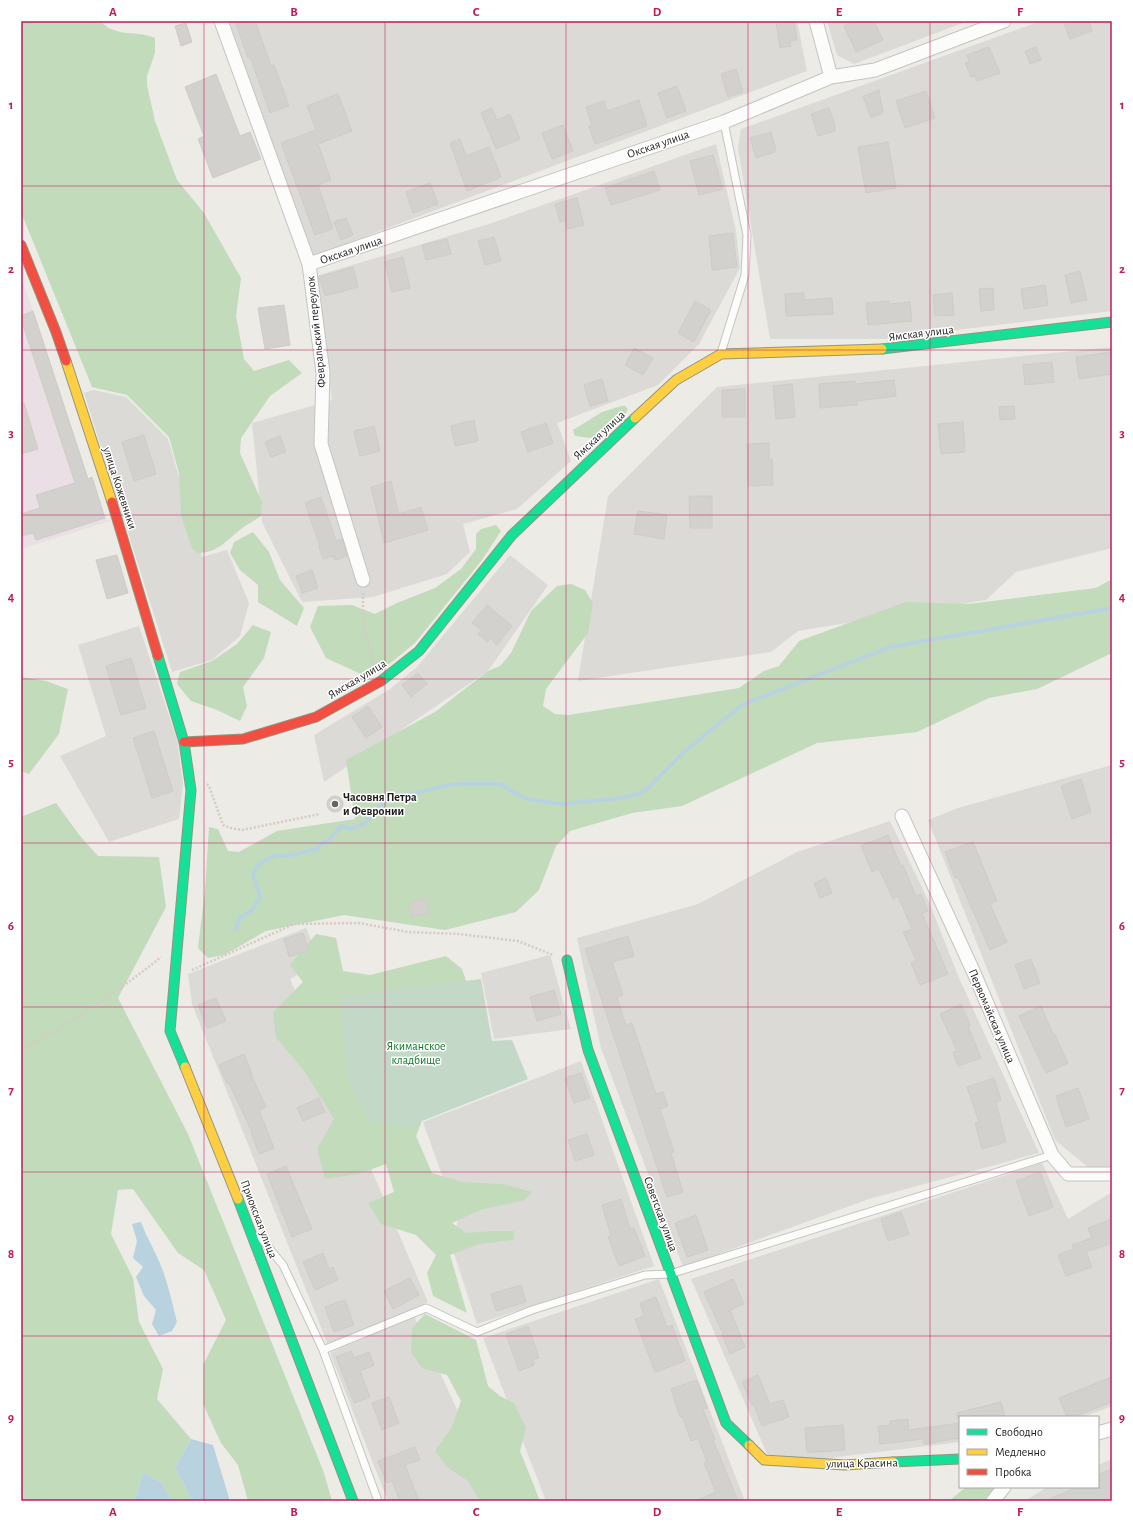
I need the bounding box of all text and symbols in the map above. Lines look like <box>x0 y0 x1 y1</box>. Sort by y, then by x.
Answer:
text: A <box>109 6 117 19</box>
text: B <box>290 6 298 19</box>
text: C <box>473 6 480 19</box>
text: D <box>653 6 662 19</box>
text: E <box>836 6 843 19</box>
text: F <box>1017 6 1024 19</box>
text: 1 <box>9 99 13 112</box>
text: 1 <box>1120 99 1124 112</box>
street label: Окская улица <box>625 128 691 161</box>
street label: Окская улица <box>318 234 384 267</box>
text: 2 <box>8 263 14 276</box>
text: 2 <box>1119 263 1125 276</box>
street label: Февральский переулок <box>304 275 329 388</box>
street label: Ямская улица <box>888 323 955 344</box>
street label: Ямская улица <box>571 408 628 463</box>
text: 3 <box>8 427 14 440</box>
text: 3 <box>1119 427 1125 440</box>
street label: улица Кожевники <box>100 444 139 531</box>
text: 4 <box>8 591 15 604</box>
text: 4 <box>1119 591 1126 604</box>
street label: Ямская улица <box>326 657 389 702</box>
text: 5 <box>8 756 14 769</box>
text: 5 <box>1119 756 1125 769</box>
place label: Часовня Петра и Февронии <box>343 791 417 817</box>
marker: Часовня Петра и Февронии <box>330 799 340 809</box>
text: 6 <box>8 920 14 933</box>
text: 6 <box>1119 920 1125 933</box>
street label: Первомайская улица <box>966 967 1017 1066</box>
park label: Якиманское кладбище <box>386 1040 446 1066</box>
text: 7 <box>8 1084 14 1097</box>
text: 7 <box>1119 1084 1125 1097</box>
street label: Советская улица <box>641 1175 680 1254</box>
street label: Приокская улица <box>238 1178 280 1261</box>
text: 8 <box>8 1248 14 1261</box>
text: 8 <box>1119 1248 1125 1261</box>
text: 9 <box>8 1412 14 1425</box>
text: 9 <box>1119 1412 1125 1425</box>
legend <box>959 1416 1099 1488</box>
text: Свободно <box>995 1426 1043 1438</box>
text: Медленно <box>995 1446 1046 1458</box>
street label: улица Красина <box>825 1456 899 1471</box>
text: Пробка <box>995 1466 1032 1478</box>
text: A <box>109 1506 117 1519</box>
text: B <box>290 1506 298 1519</box>
text: C <box>473 1506 480 1519</box>
text: D <box>653 1506 662 1519</box>
text: E <box>836 1506 843 1519</box>
text: F <box>1017 1506 1024 1519</box>

